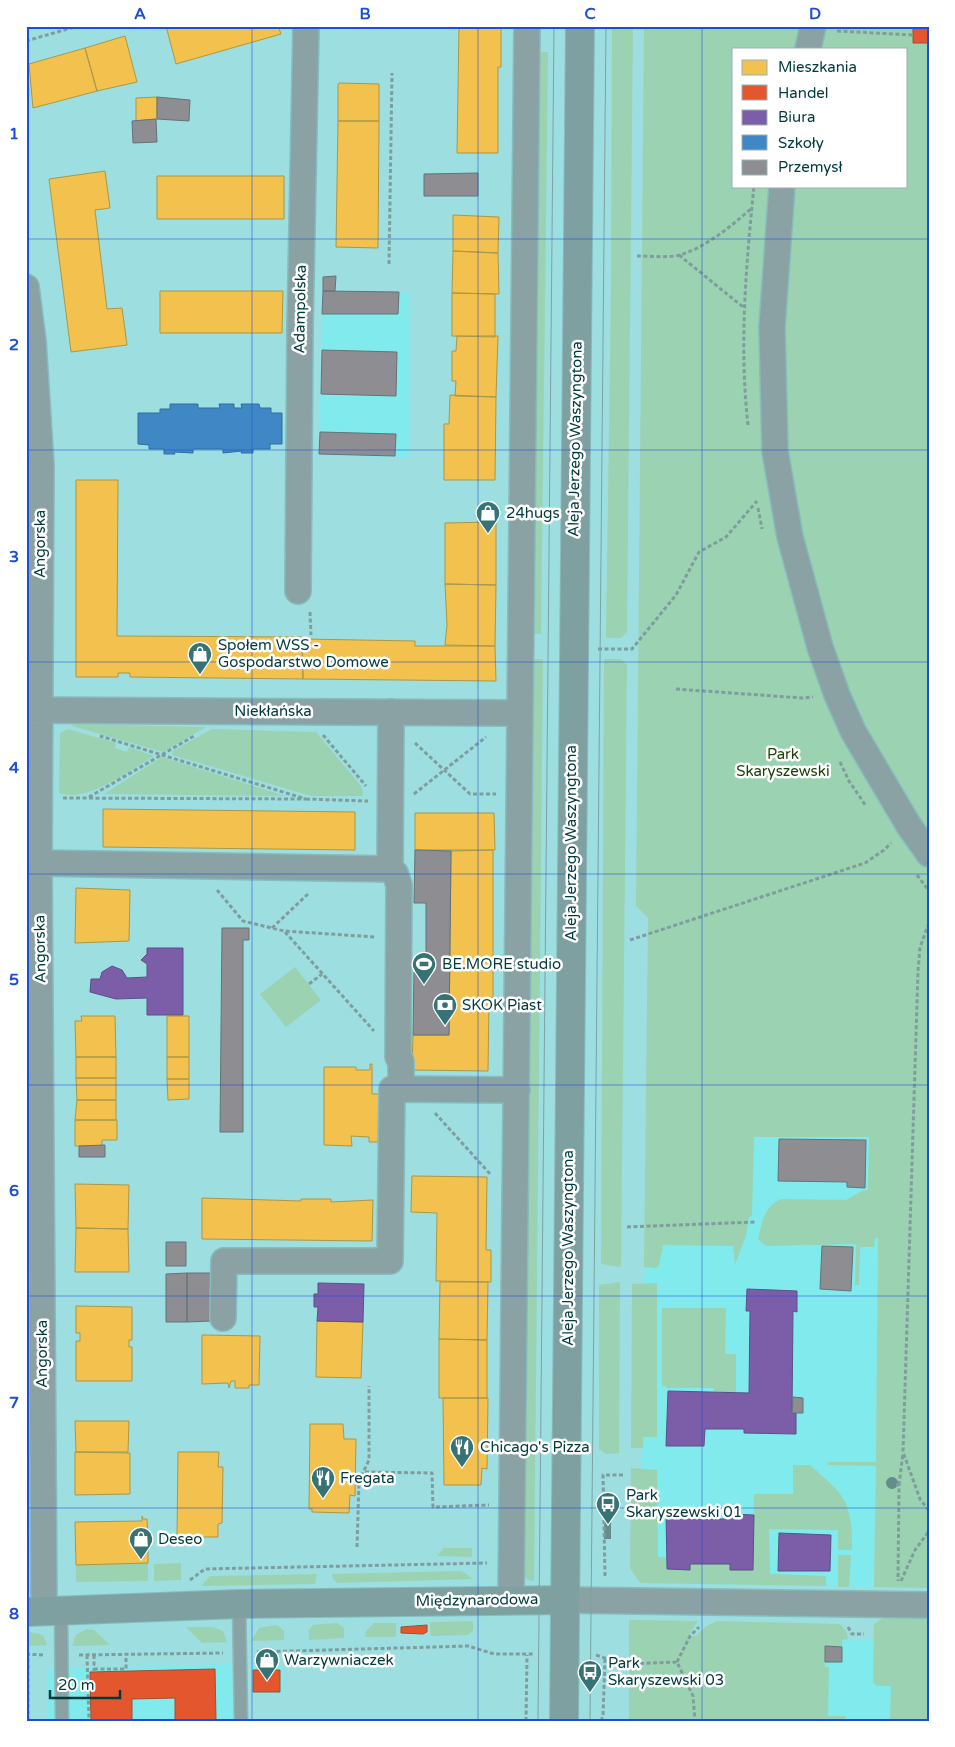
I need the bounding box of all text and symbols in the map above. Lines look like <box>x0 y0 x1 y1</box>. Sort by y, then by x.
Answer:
text: A <box>134 4 146 24</box>
text: B <box>359 4 371 24</box>
text: C <box>584 4 596 24</box>
text: D <box>809 4 821 24</box>
legend <box>732 48 908 188</box>
text: Mieszkania <box>778 58 857 76</box>
text: Handel <box>778 84 829 102</box>
text: Biura <box>778 108 815 126</box>
text: 1 <box>9 124 19 144</box>
text: Szkoły <box>778 134 824 152</box>
text: Przemysł <box>778 158 843 176</box>
street label: Adampolska <box>290 265 310 353</box>
text: 2 <box>9 335 19 355</box>
street label: Aleja Jerzego Waszyngtona <box>564 341 586 537</box>
shop icon: 24hugs <box>475 500 501 534</box>
place label: 24hugs <box>506 504 560 522</box>
street label: Angorska <box>31 510 49 578</box>
text: 3 <box>9 547 19 567</box>
place label: Społem WSS - Gospodarstwo Domowe <box>218 636 389 671</box>
shop icon: Społem WSS - Gospodarstwo Domowe <box>187 641 213 675</box>
street label: Niekłańska <box>234 702 312 720</box>
street label: Aleja Jerzego Waszyngtona <box>562 745 580 941</box>
park label: Park Skaryszewski <box>736 745 830 780</box>
text: 4 <box>9 758 19 778</box>
street label: Angorska <box>30 915 50 983</box>
sports icon: BE.MORE studio <box>411 951 437 985</box>
place label: BE.MORE studio <box>442 955 561 973</box>
text: 5 <box>9 970 19 990</box>
bank icon: SKOK Piast <box>432 992 458 1026</box>
place label: SKOK Piast <box>462 996 542 1014</box>
street label: Aleja Jerzego Waszyngtona <box>559 1150 577 1346</box>
text: 6 <box>9 1181 19 1201</box>
street label: Angorska <box>33 1320 51 1388</box>
text: 7 <box>9 1393 19 1413</box>
restaurant icon: Chicago's Pizza <box>449 1434 475 1468</box>
place label: Chicago's Pizza <box>480 1438 590 1456</box>
restaurant icon: Fregata <box>310 1465 336 1499</box>
place label: Fregata <box>340 1469 395 1487</box>
place label: Park Skaryszewski 01 <box>626 1486 742 1521</box>
bus stop icon: Park Skaryszewski 01 <box>595 1491 621 1525</box>
shop icon: Deseo <box>128 1526 154 1560</box>
place label: Deseo <box>158 1530 202 1548</box>
street label: Międzynarodowa <box>416 1590 538 1610</box>
text: 8 <box>9 1604 19 1624</box>
shop icon: Warzywniaczek <box>254 1647 280 1681</box>
place label: Warzywniaczek <box>284 1651 394 1669</box>
place label: Park Skaryszewski 03 <box>608 1654 724 1689</box>
bus stop icon: Park Skaryszewski 03 <box>577 1659 603 1693</box>
scale bar <box>50 1667 120 1699</box>
text: 20 m <box>58 1676 95 1694</box>

